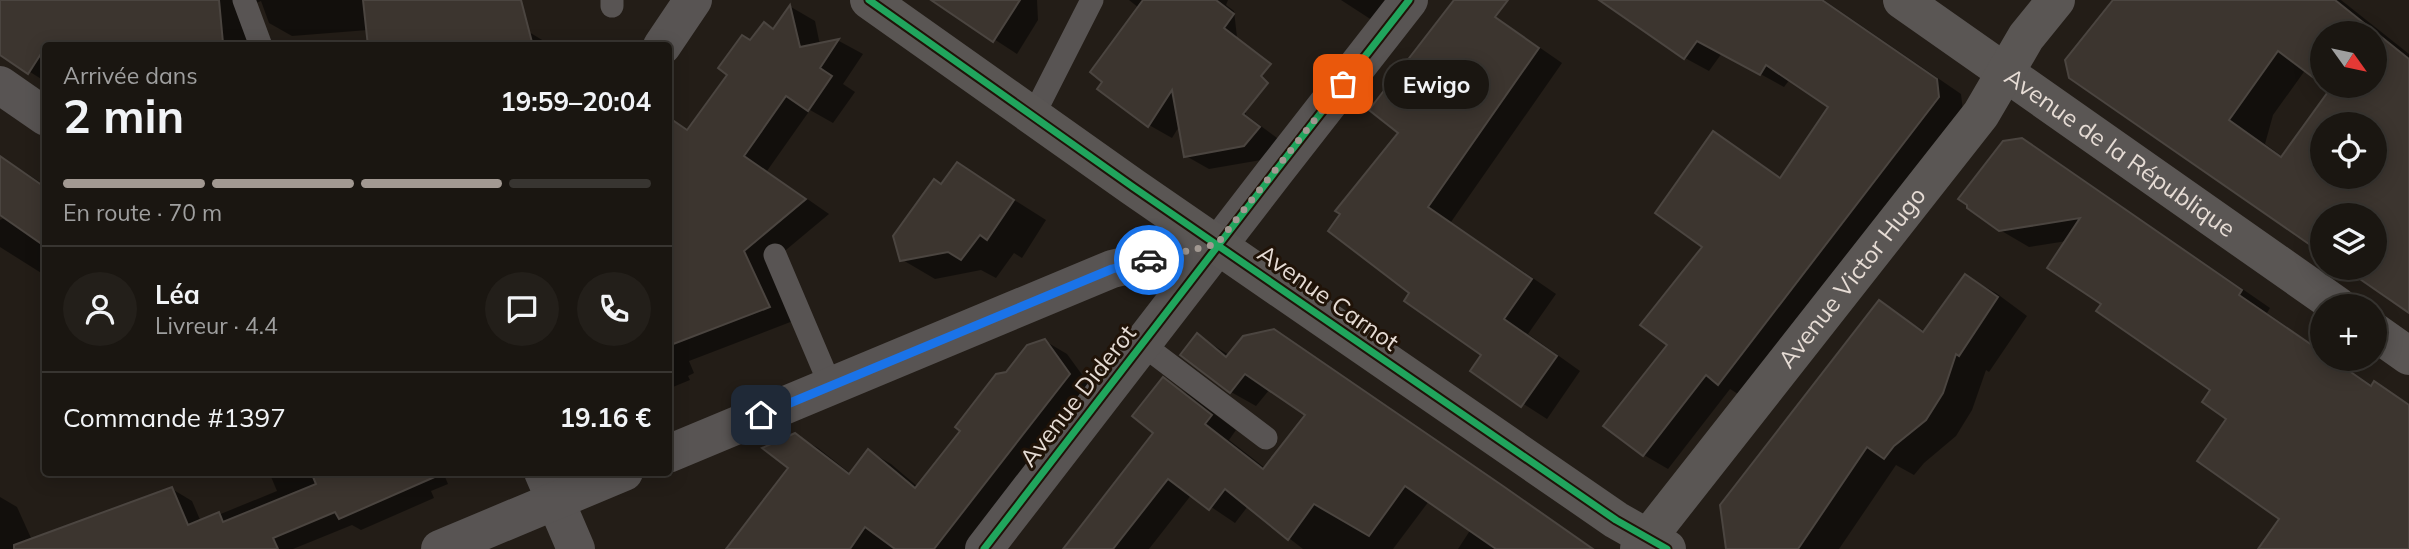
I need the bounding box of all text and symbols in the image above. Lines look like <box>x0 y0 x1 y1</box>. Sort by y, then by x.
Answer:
north arrow <box>2310 21 2387 98</box>
map controls <box>2310 21 2387 371</box>
pin <box>1313 54 1373 114</box>
callout: Ewigo <box>1385 60 1490 108</box>
text: Arrivée dans <box>63 61 198 90</box>
street label: Avenue de la République <box>1999 61 2241 243</box>
icon: bag <box>1324 65 1362 103</box>
text: Ewigo <box>1403 70 1470 99</box>
text: 19:59–20:04 <box>500 85 651 118</box>
text: 2 min <box>63 87 184 145</box>
button: locate <box>2310 112 2387 189</box>
street label: Avenue Victor Hugo <box>1771 181 1932 374</box>
text: En route · 70 m <box>63 198 222 227</box>
button: layers <box>2310 203 2387 280</box>
courier <box>1114 225 1184 295</box>
street label: Avenue Carnot <box>1252 238 1405 357</box>
icon: car <box>1130 241 1168 279</box>
button: person <box>63 272 137 346</box>
button: chat <box>485 272 559 346</box>
button: phone <box>577 272 651 346</box>
text: Léa <box>155 278 200 311</box>
button: + <box>2310 294 2387 371</box>
text: Livreur · 4.4 <box>155 311 278 340</box>
street label: Avenue Diderot <box>1013 319 1142 472</box>
pin <box>731 385 791 445</box>
icon: home <box>742 396 780 434</box>
text: Commande #1397 <box>63 401 286 434</box>
text: 19.16 € <box>559 401 651 434</box>

